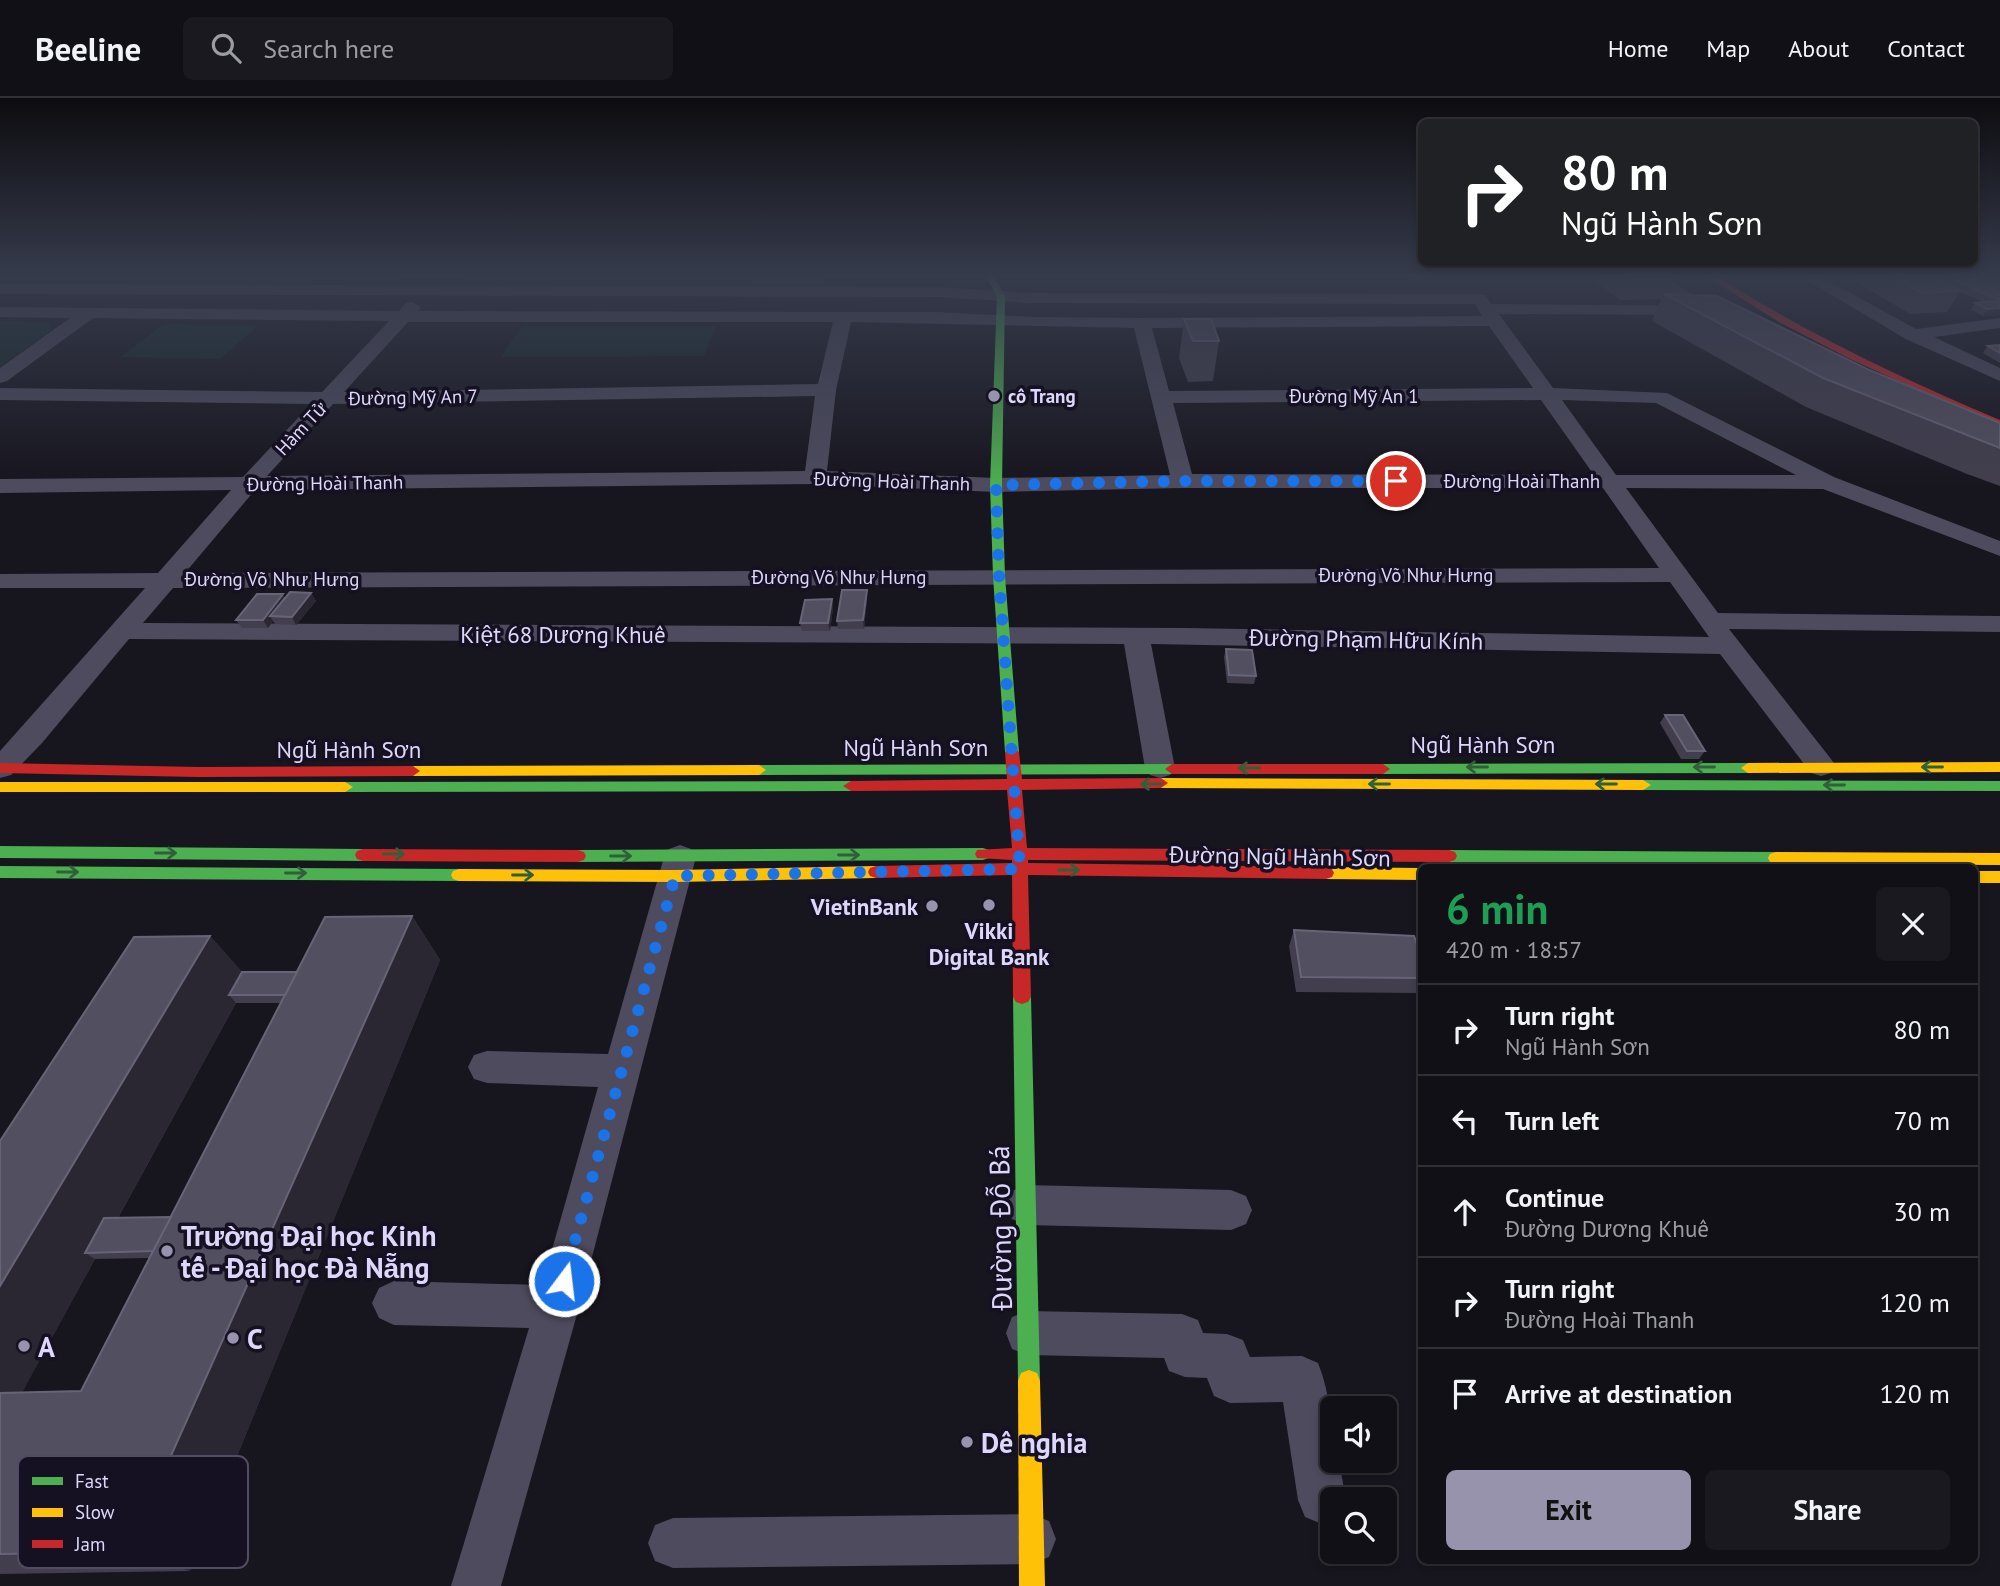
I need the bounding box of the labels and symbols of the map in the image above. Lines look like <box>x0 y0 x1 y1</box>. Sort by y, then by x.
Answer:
street label: Đường Mỹ An 7 <box>347 384 478 410</box>
place label: cô Trang <box>1008 384 1076 408</box>
street label: Đường Mỹ An 1 <box>1288 384 1419 408</box>
marker: cô Trang <box>986 388 1002 404</box>
street label: Hàm Tử <box>270 396 332 460</box>
pin <box>1366 451 1426 511</box>
street label: Đường Hoài Thanh <box>812 466 971 496</box>
street label: Đường Hoài Thanh <box>1443 469 1600 493</box>
street label: Đường Hoài Thanh <box>246 470 403 496</box>
street label: Đường Võ Như Hưng <box>1318 563 1493 587</box>
street label: Đường Võ Như Hưng <box>751 565 926 589</box>
street label: Đường Võ Như Hưng <box>184 567 359 591</box>
street label: Kiệt 68 Dương Khuê <box>460 620 666 649</box>
street label: Đường Phạm Hữu Kính <box>1248 622 1483 656</box>
street label: Ngũ Hành Sơn <box>1411 730 1555 759</box>
street label: Ngũ Hành Sơn <box>844 733 988 762</box>
street label: Ngũ Hành Sơn <box>277 735 421 764</box>
one-way arrow <box>1466 760 1489 774</box>
one-way arrow <box>1693 760 1716 774</box>
one-way arrow <box>1921 760 1944 774</box>
one-way arrow <box>1238 761 1261 775</box>
one-way arrow <box>1140 777 1163 791</box>
one-way arrow <box>1368 777 1391 791</box>
one-way arrow <box>1595 777 1618 791</box>
one-way arrow <box>1823 778 1846 792</box>
street label: Đường Ngũ Hành Sơn <box>1168 840 1391 872</box>
one-way arrow <box>154 846 177 860</box>
one-way arrow <box>382 848 405 861</box>
one-way arrow <box>609 849 632 863</box>
one-way arrow <box>837 849 860 862</box>
one-way arrow <box>1057 863 1080 877</box>
one-way arrow <box>56 865 79 879</box>
one-way arrow <box>284 867 307 880</box>
one-way arrow <box>511 868 534 882</box>
place label: VietinBank <box>810 892 919 921</box>
marker: Vikki Digital Bank <box>981 897 997 913</box>
marker: VietinBank <box>924 898 940 914</box>
place label: Vikki Digital Bank <box>929 916 1050 971</box>
street label: Đường Đỗ Bá <box>980 1145 1020 1312</box>
place label: Trường Đại học Kinh tế - Đại học Đà Nẵng <box>181 1217 437 1286</box>
marker: Trường Đại học Kinh tế - Đại học Đà Nẵng <box>159 1243 175 1259</box>
position arrow <box>527 1244 601 1318</box>
place label: C <box>247 1320 263 1357</box>
place label: A <box>38 1328 55 1365</box>
marker: C <box>225 1330 241 1346</box>
marker: A <box>16 1338 32 1354</box>
place label: Dê nghia <box>981 1424 1087 1461</box>
marker: Dê nghia <box>959 1434 975 1450</box>
legend <box>18 1456 248 1568</box>
text: Fast <box>75 1469 109 1493</box>
text: Slow <box>75 1500 115 1524</box>
text: Jam <box>74 1532 105 1556</box>

